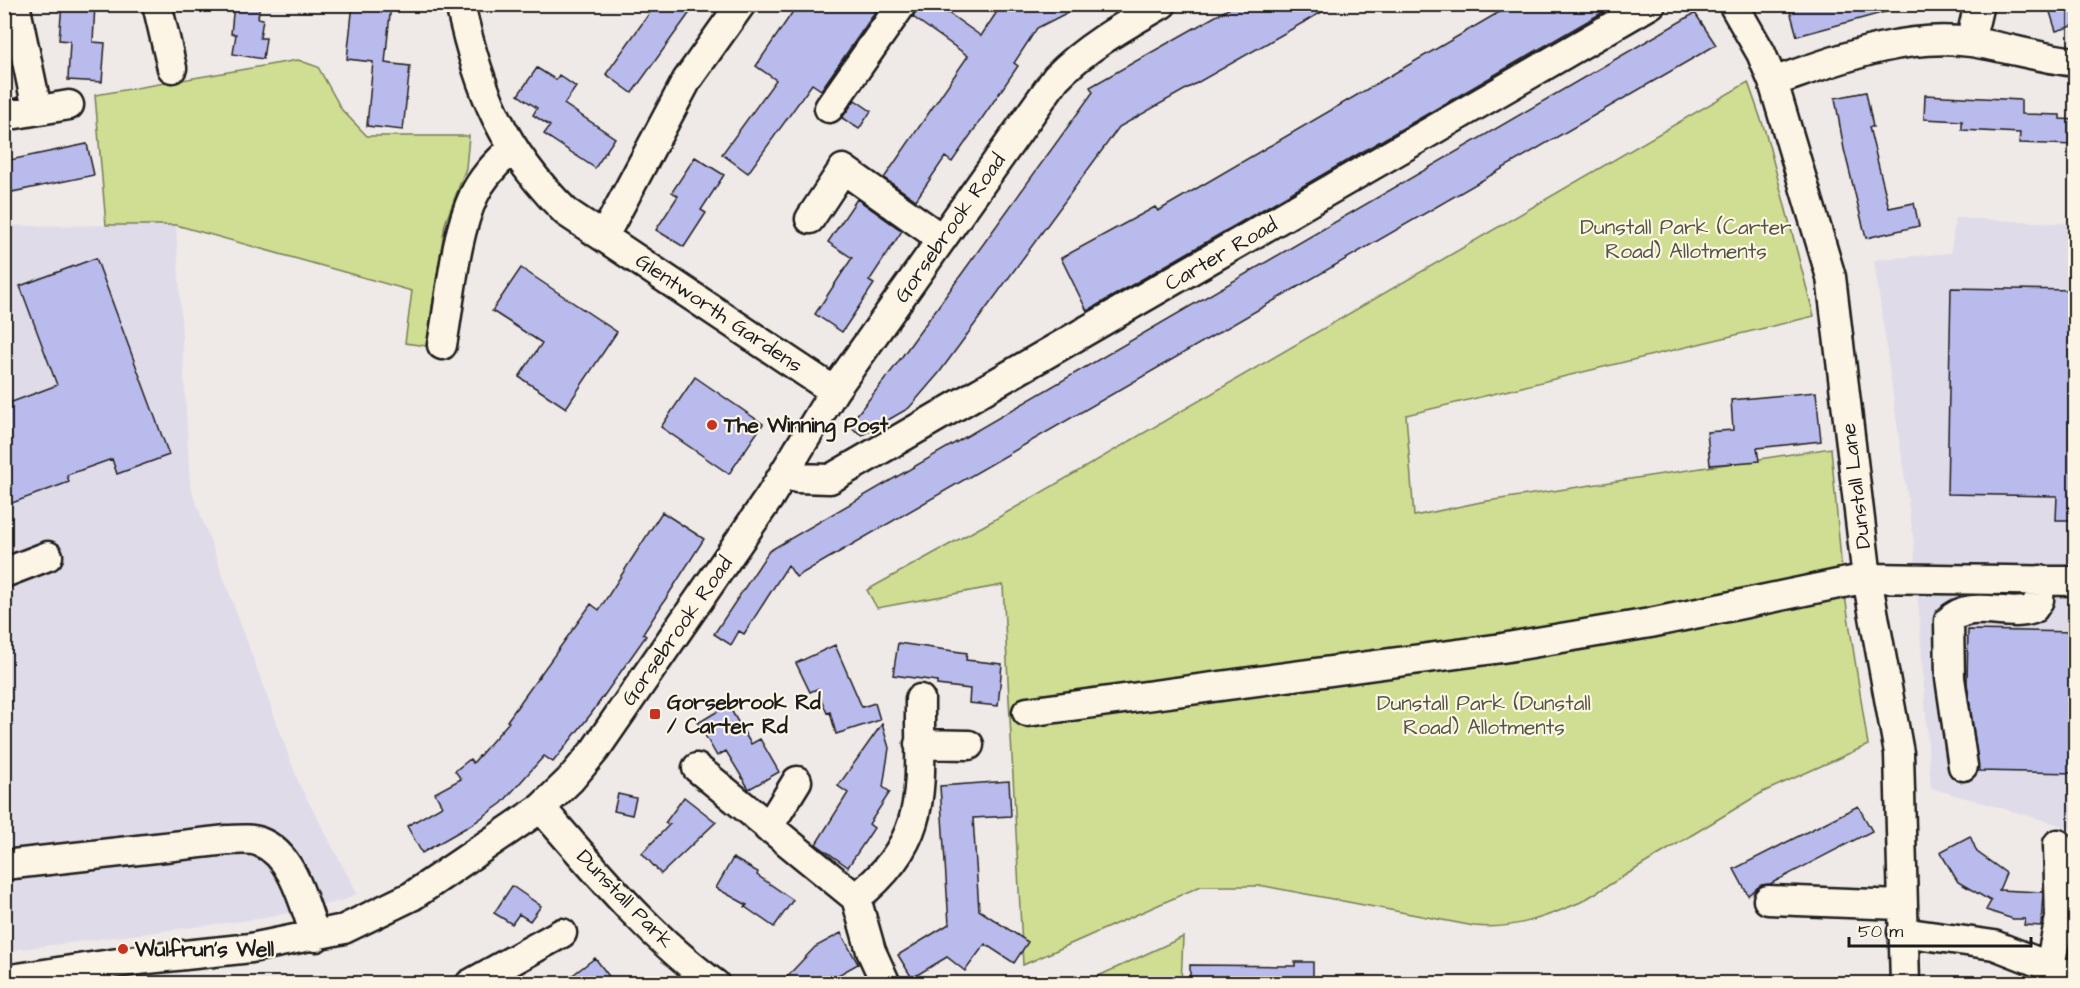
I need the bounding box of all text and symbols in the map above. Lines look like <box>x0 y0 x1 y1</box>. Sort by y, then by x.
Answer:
street label: Gorsebrook Road <box>888 147 1013 309</box>
street label: Carter Road <box>1160 210 1283 298</box>
park label: Dunstall Park (Carter Road) Allotments <box>1580 213 1792 266</box>
street label: Glentworth Gardens <box>630 246 808 380</box>
place label: The Winning Post <box>723 411 889 442</box>
marker: The Winning Post <box>705 418 719 432</box>
street label: Dunstall Lane <box>1834 421 1878 551</box>
street label: Gorsebrook Road <box>615 550 740 712</box>
place label: Gorsebrook Rd / Carter Rd <box>667 688 821 741</box>
park label: Dunstall Park (Dunstall Road) Allotments <box>1377 689 1591 742</box>
marker: Gorsebrook Rd / Carter Rd <box>648 707 662 721</box>
street label: Dunstall Park <box>570 843 680 955</box>
scale bar <box>1849 910 2030 948</box>
text: 50 m <box>1858 919 1903 944</box>
place label: Wulfrun's Well <box>134 935 275 964</box>
marker: Wulfrun's Well <box>116 942 130 956</box>

